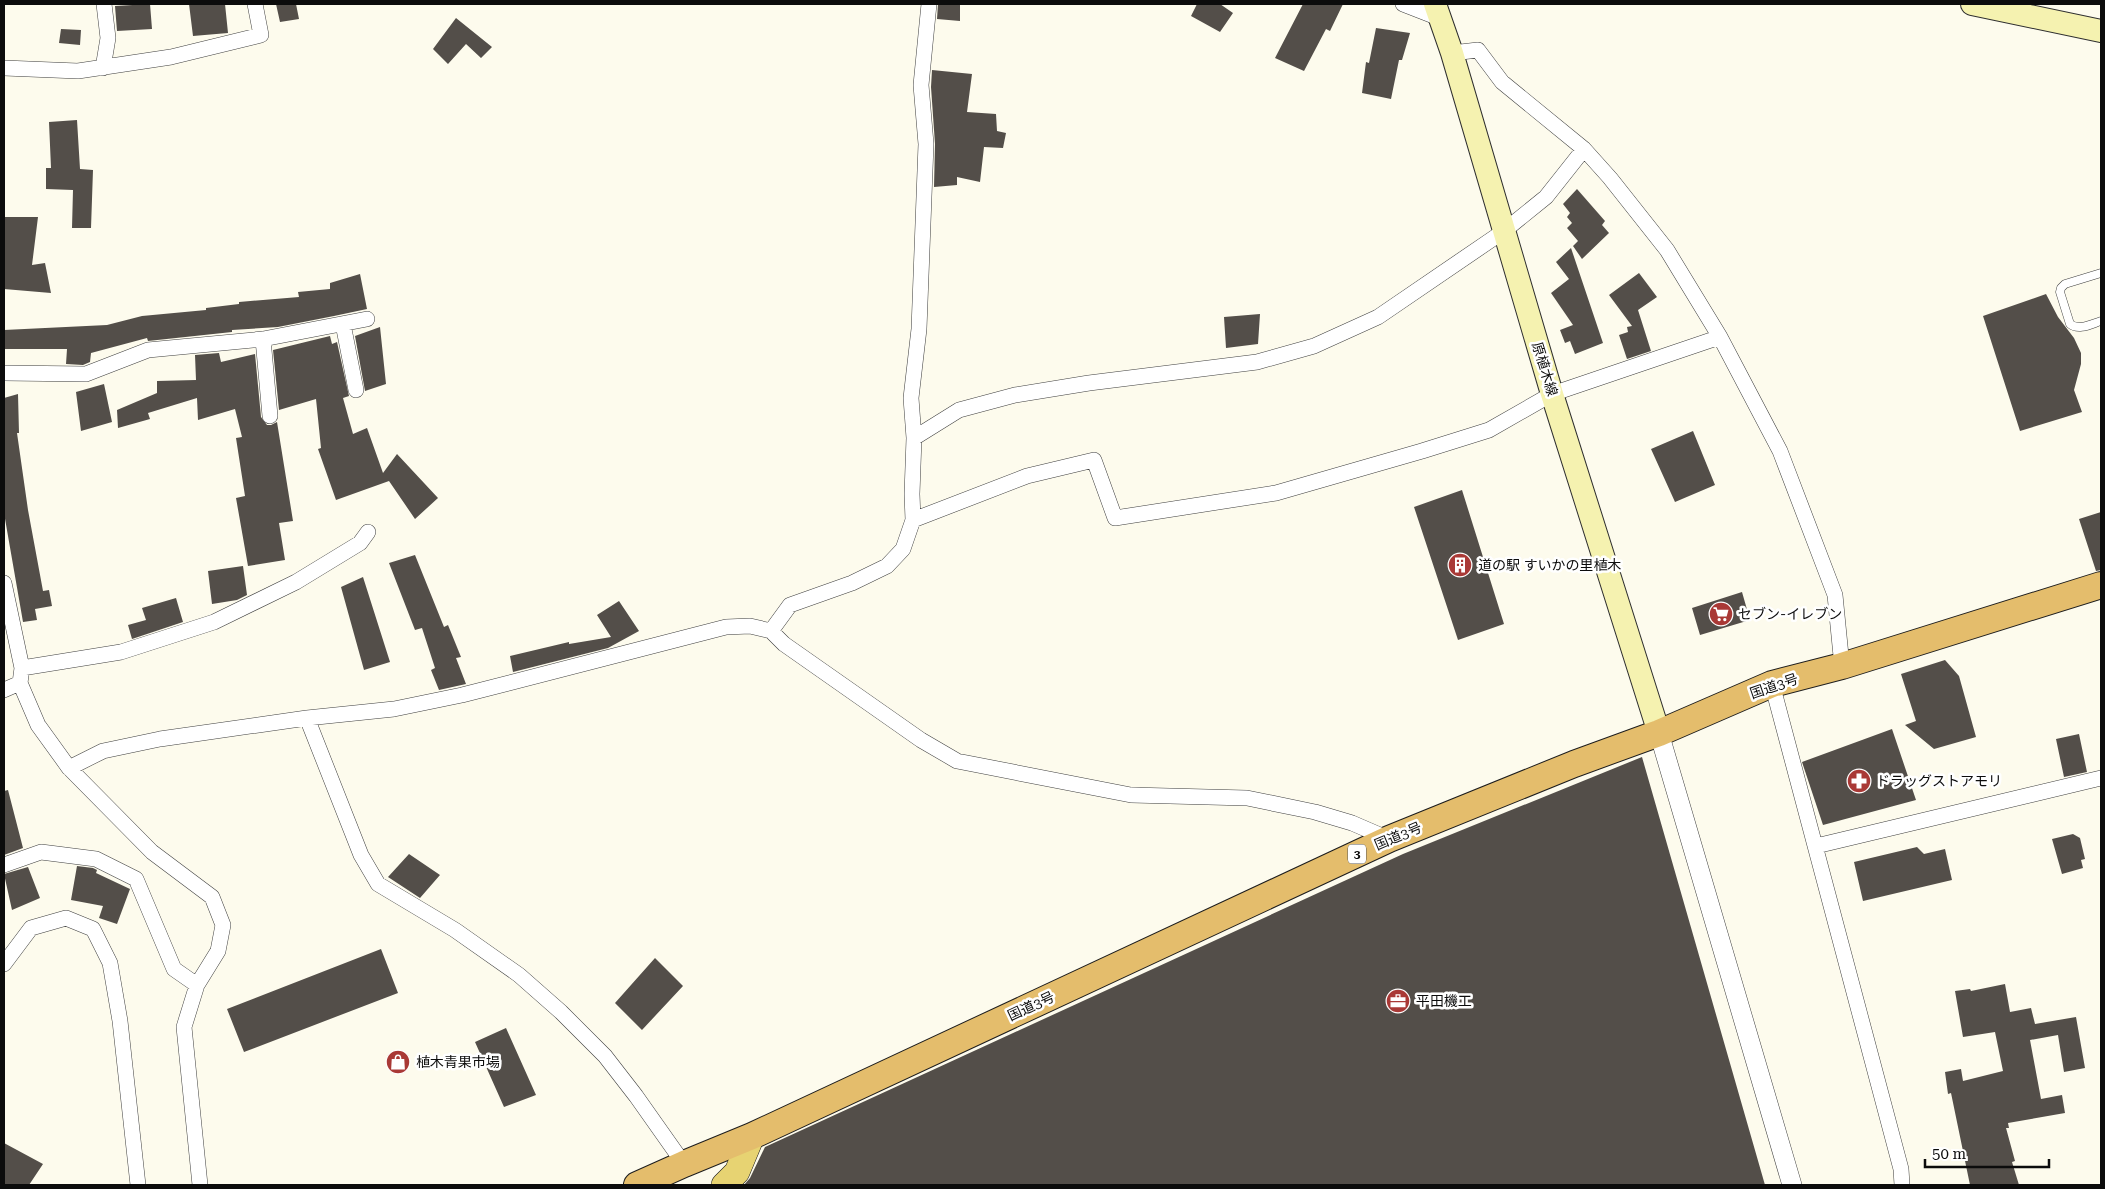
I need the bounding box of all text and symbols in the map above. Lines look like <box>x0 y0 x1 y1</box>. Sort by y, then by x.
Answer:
street label: 原植木線 <box>1529 340 1561 398</box>
building icon: 道の駅 すいかの里植木 <box>1447 552 1473 578</box>
place label: 道の駅 すいかの里植木 <box>1478 557 1622 573</box>
supermarket icon: セブン-イレブン <box>1708 601 1734 627</box>
place label: セブン-イレブン <box>1738 606 1842 622</box>
street label: 国道3号 <box>1748 670 1800 702</box>
pharmacy icon: ドラッグストアモリ <box>1846 768 1872 794</box>
place label: ドラッグストアモリ <box>1876 773 2002 789</box>
street label: 国道3号 <box>1372 819 1424 853</box>
road number: 3 <box>1348 844 1366 864</box>
street label: 国道3号 <box>1005 988 1057 1024</box>
office icon: 平田機工 <box>1385 988 1411 1014</box>
place label: 平田機工 <box>1416 993 1472 1009</box>
shop icon: 植木青果市場 <box>385 1049 411 1075</box>
place label: 植木青果市場 <box>416 1054 500 1070</box>
scale bar <box>1925 1136 2049 1168</box>
text: 50 m <box>1932 1145 1967 1163</box>

